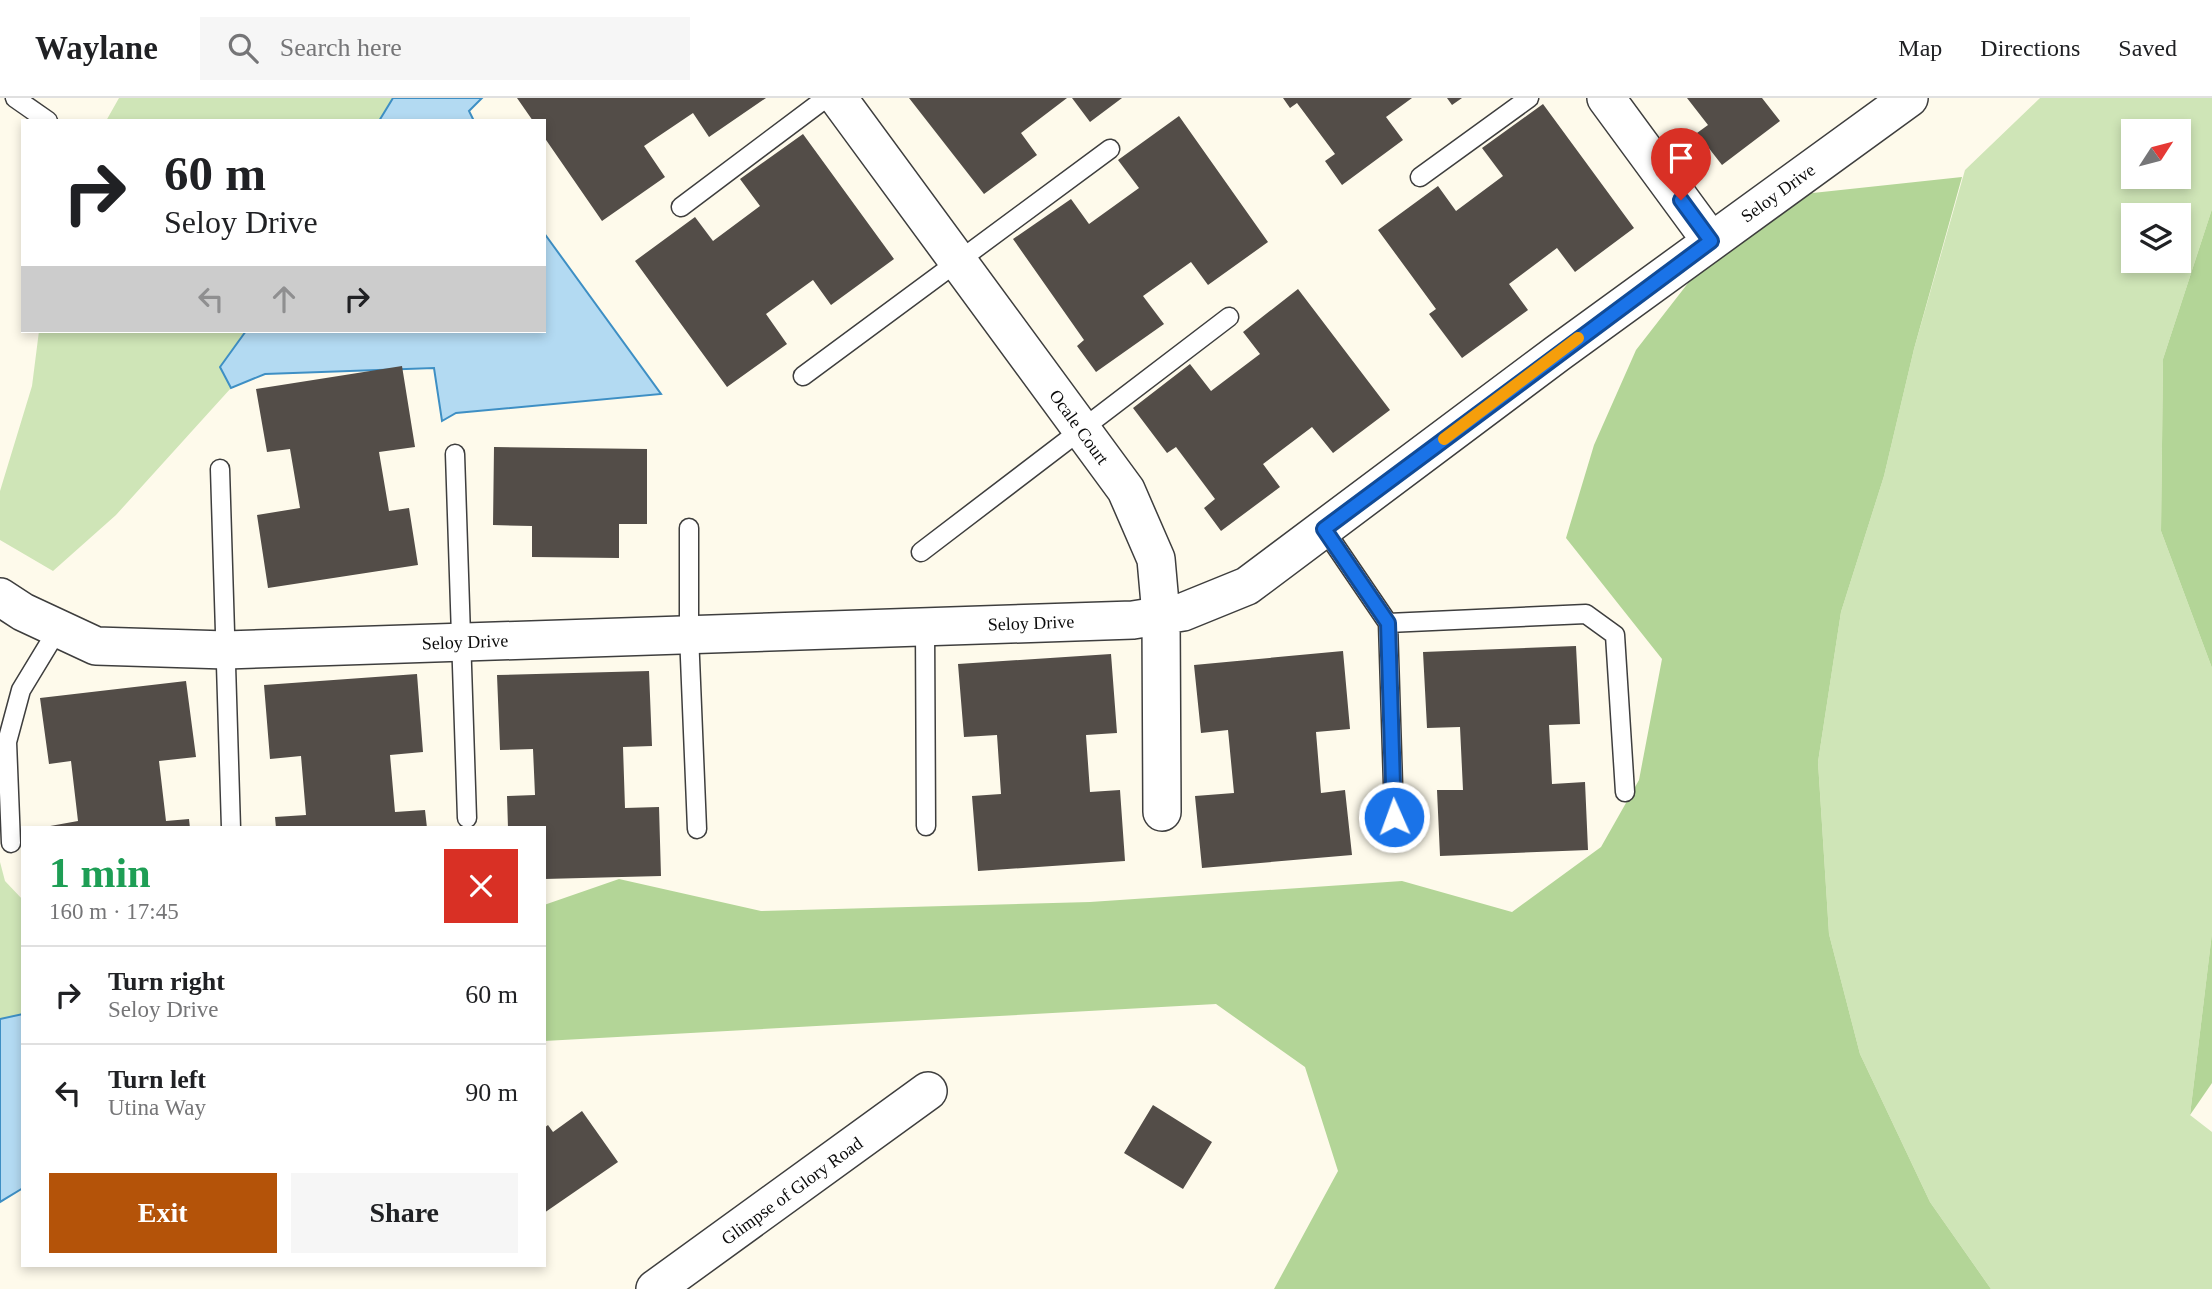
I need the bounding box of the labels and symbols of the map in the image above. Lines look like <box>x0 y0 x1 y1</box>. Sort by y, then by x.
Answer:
north arrow <box>2121 119 2191 189</box>
pin <box>1651 128 1711 200</box>
street label: Seloy Drive <box>1737 159 1819 227</box>
street label: Ocale Court <box>1045 386 1113 468</box>
street label: Seloy Drive <box>987 611 1075 635</box>
street label: Seloy Drive <box>421 630 509 654</box>
position arrow <box>1357 780 1431 854</box>
street label: Glimpse of Glory Road <box>718 1133 866 1249</box>

